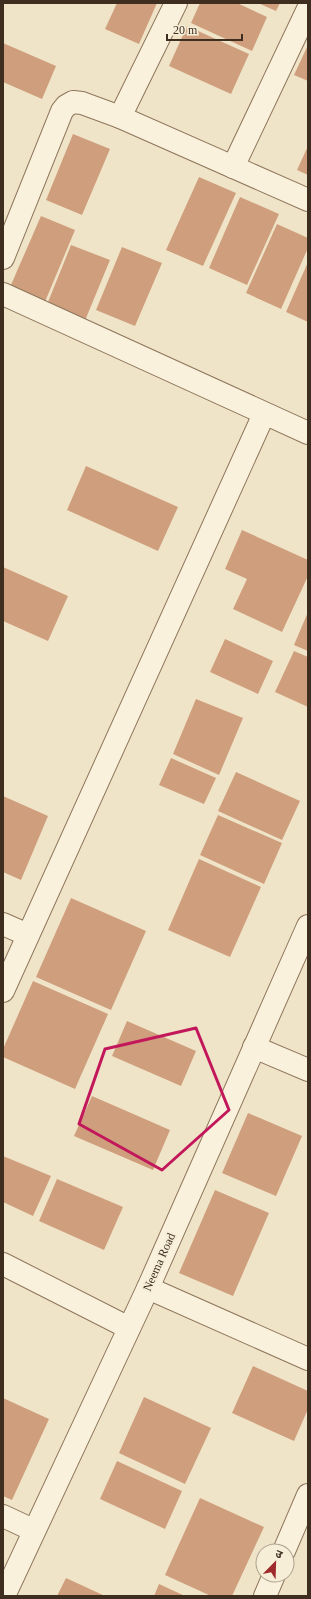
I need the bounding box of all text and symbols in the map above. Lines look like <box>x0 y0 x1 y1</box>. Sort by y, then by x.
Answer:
scale bar <box>167 16 242 42</box>
text: 20 m <box>173 23 198 37</box>
street label: Neema Road <box>140 1231 178 1293</box>
north arrow <box>255 1543 295 1583</box>
text: उ <box>274 1547 285 1561</box>

